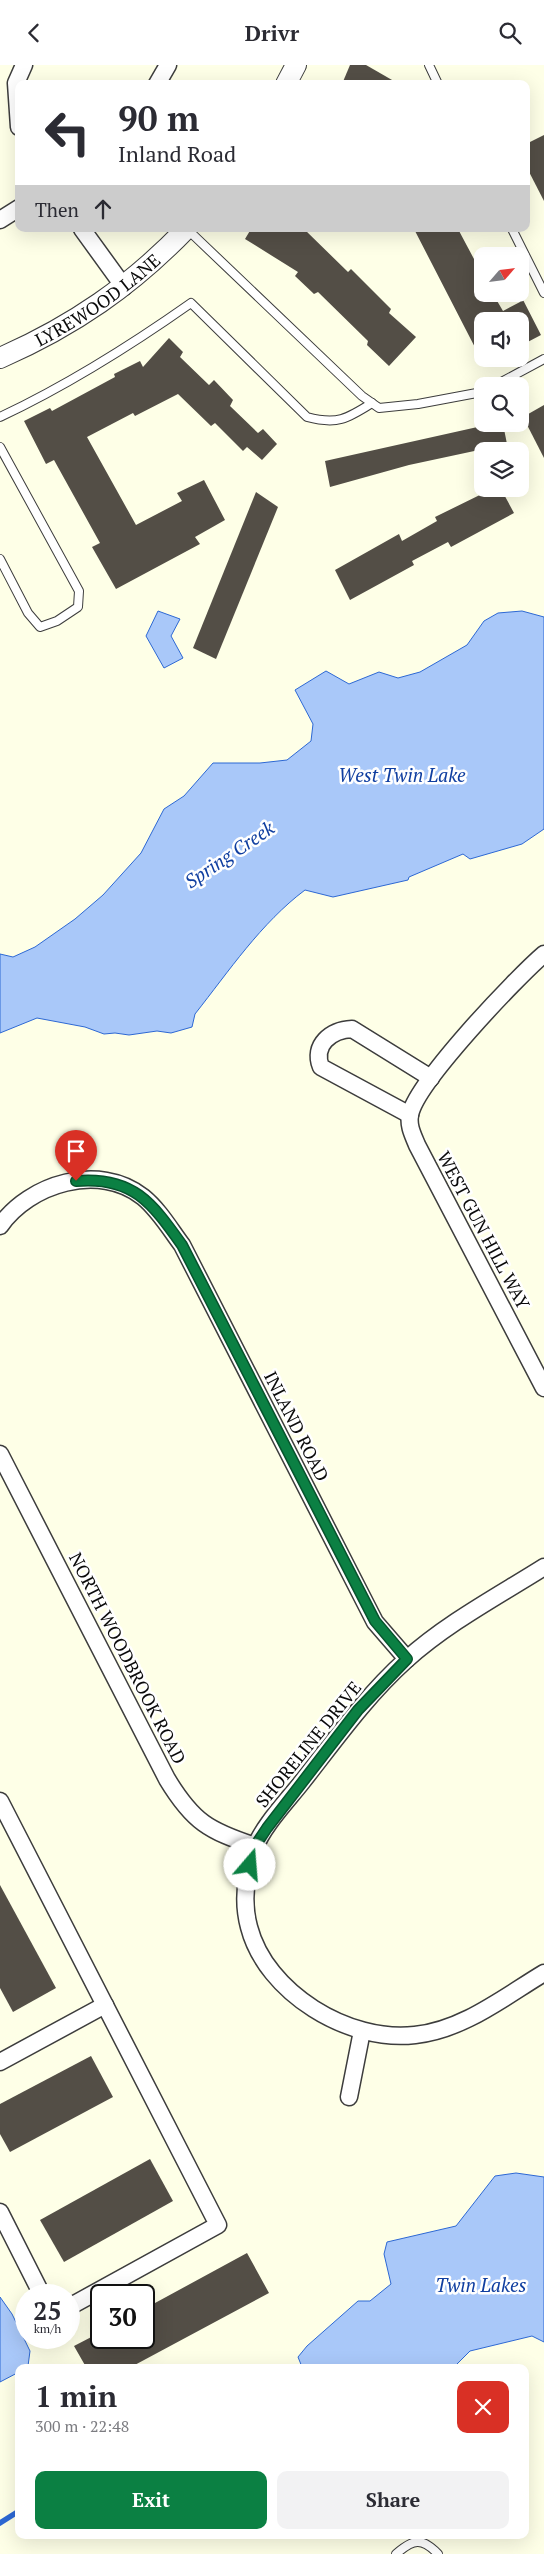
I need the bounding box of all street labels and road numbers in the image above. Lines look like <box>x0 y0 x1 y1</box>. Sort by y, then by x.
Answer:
street label: LYREWOOD LANE <box>31 248 165 351</box>
street label: WEST GUN HILL WAY <box>432 1147 536 1313</box>
street label: INLAND ROAD <box>259 1367 335 1485</box>
street label: NORTH WOODBROOK ROAD <box>64 1548 192 1768</box>
street label: SHORELINE DRIVE <box>250 1676 366 1812</box>

